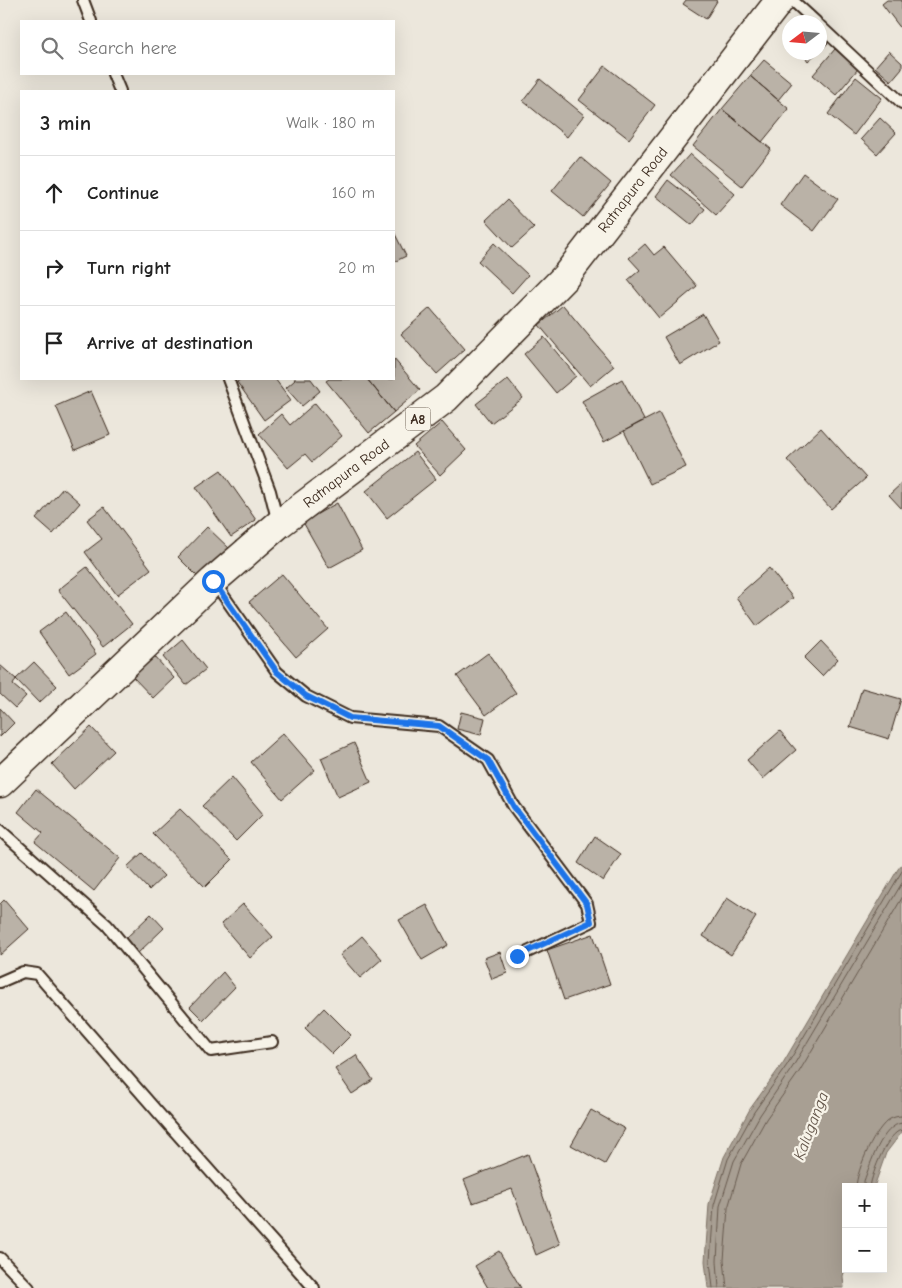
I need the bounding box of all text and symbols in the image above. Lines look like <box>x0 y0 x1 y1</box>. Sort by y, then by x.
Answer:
north arrow <box>782 15 827 60</box>
search box <box>20 20 395 75</box>
icon: search <box>38 34 66 62</box>
text: Search here <box>78 37 177 59</box>
text: 3 min <box>40 111 91 135</box>
text: Walk · 180 m <box>286 114 375 132</box>
street label: Ratnapura Road <box>594 144 671 236</box>
icon: ahead <box>40 179 68 207</box>
text: Continue <box>87 182 159 204</box>
text: 160 m <box>332 184 375 202</box>
icon: right <box>40 254 68 282</box>
text: Turn right <box>87 257 171 279</box>
text: 20 m <box>338 259 375 277</box>
icon: arrive <box>40 329 68 357</box>
text: Arrive at destination <box>87 332 253 354</box>
road number: A8 <box>406 408 430 430</box>
street label: Ratnapura Road <box>300 435 393 512</box>
route start <box>202 570 225 593</box>
route end <box>506 945 529 968</box>
water label: Kaluganga <box>790 1090 832 1162</box>
map controls <box>842 1183 887 1273</box>
button: + <box>842 1183 887 1228</box>
button: − <box>842 1228 887 1273</box>

